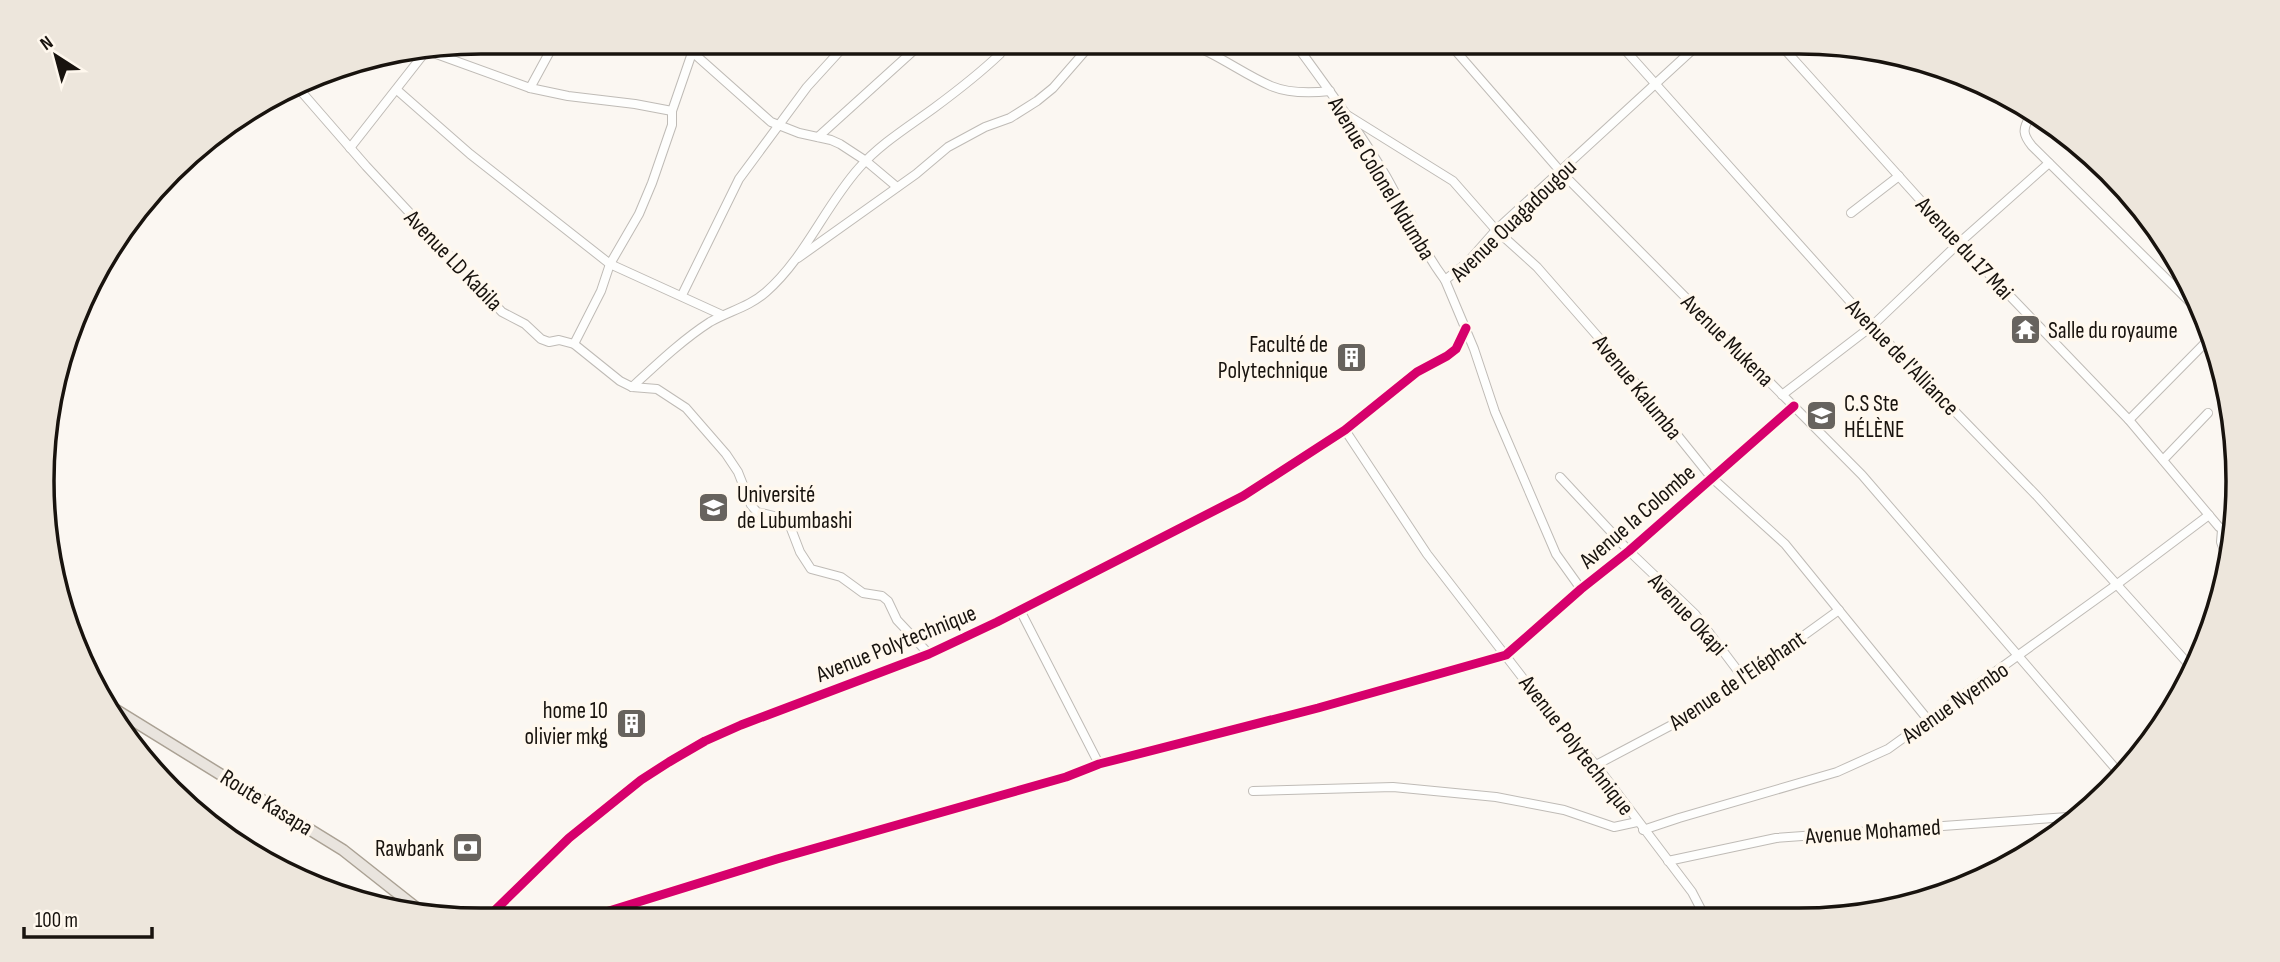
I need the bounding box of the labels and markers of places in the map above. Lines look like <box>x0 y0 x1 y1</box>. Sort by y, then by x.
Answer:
temple icon: Salle du royaume <box>2008 313 2042 347</box>
place label: Salle du royaume <box>2048 317 2178 345</box>
place label: Faculté de Polytechnique <box>1218 331 1328 385</box>
building icon: Faculté de Polytechnique <box>1334 340 1368 374</box>
place label: C.S Ste HÉLÈNE <box>1844 390 1904 444</box>
school or university icon: C.S Ste HÉLÈNE <box>1804 399 1838 433</box>
place label: Université de Lubumbashi <box>737 481 852 535</box>
school or university icon: Université de Lubumbashi <box>697 490 731 524</box>
place label: home 10 olivier mkg <box>525 697 608 751</box>
building icon: home 10 olivier mkg <box>614 706 648 740</box>
bank icon: Rawbank <box>450 831 484 865</box>
place label: Rawbank <box>375 835 444 863</box>

